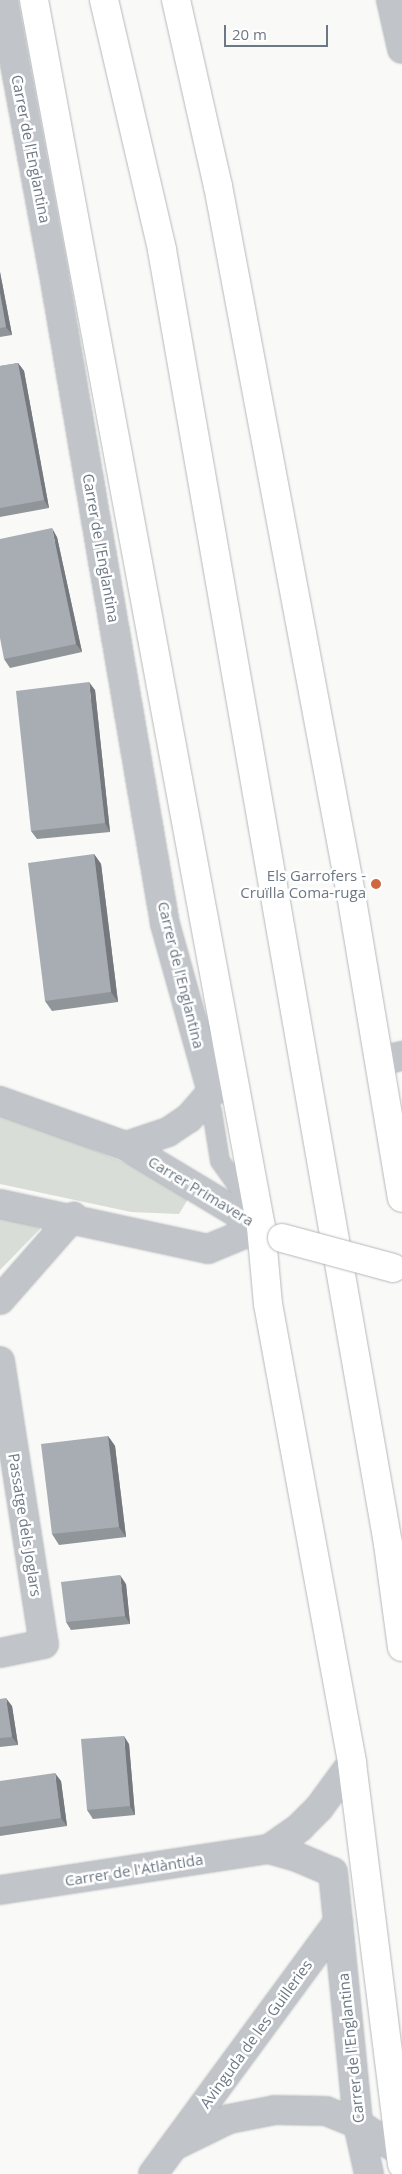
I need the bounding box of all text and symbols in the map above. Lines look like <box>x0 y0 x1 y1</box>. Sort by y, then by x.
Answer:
scale bar <box>227 15 331 47</box>
text: 20 m <box>232 24 267 44</box>
street label: Carrer de l'Englantina <box>8 73 54 225</box>
street label: Carrer de l'Englantina <box>79 472 123 624</box>
place label: Els Garrofers - Cruïlla Coma-ruga <box>240 866 366 901</box>
marker: Els Garrofers - Cruïlla Coma-ruga <box>370 878 382 890</box>
street label: Carrer de l'Englantina <box>154 900 208 1050</box>
street label: Carrer Primavera <box>145 1152 257 1230</box>
street label: Passatge dels Joglars <box>5 1452 45 1598</box>
street label: Carrer de l'Atlàntida <box>64 1850 204 1890</box>
street label: Avinguda de les Guilleries <box>196 1956 316 2112</box>
street label: Carrer de l'Englantina <box>334 1972 368 2124</box>

